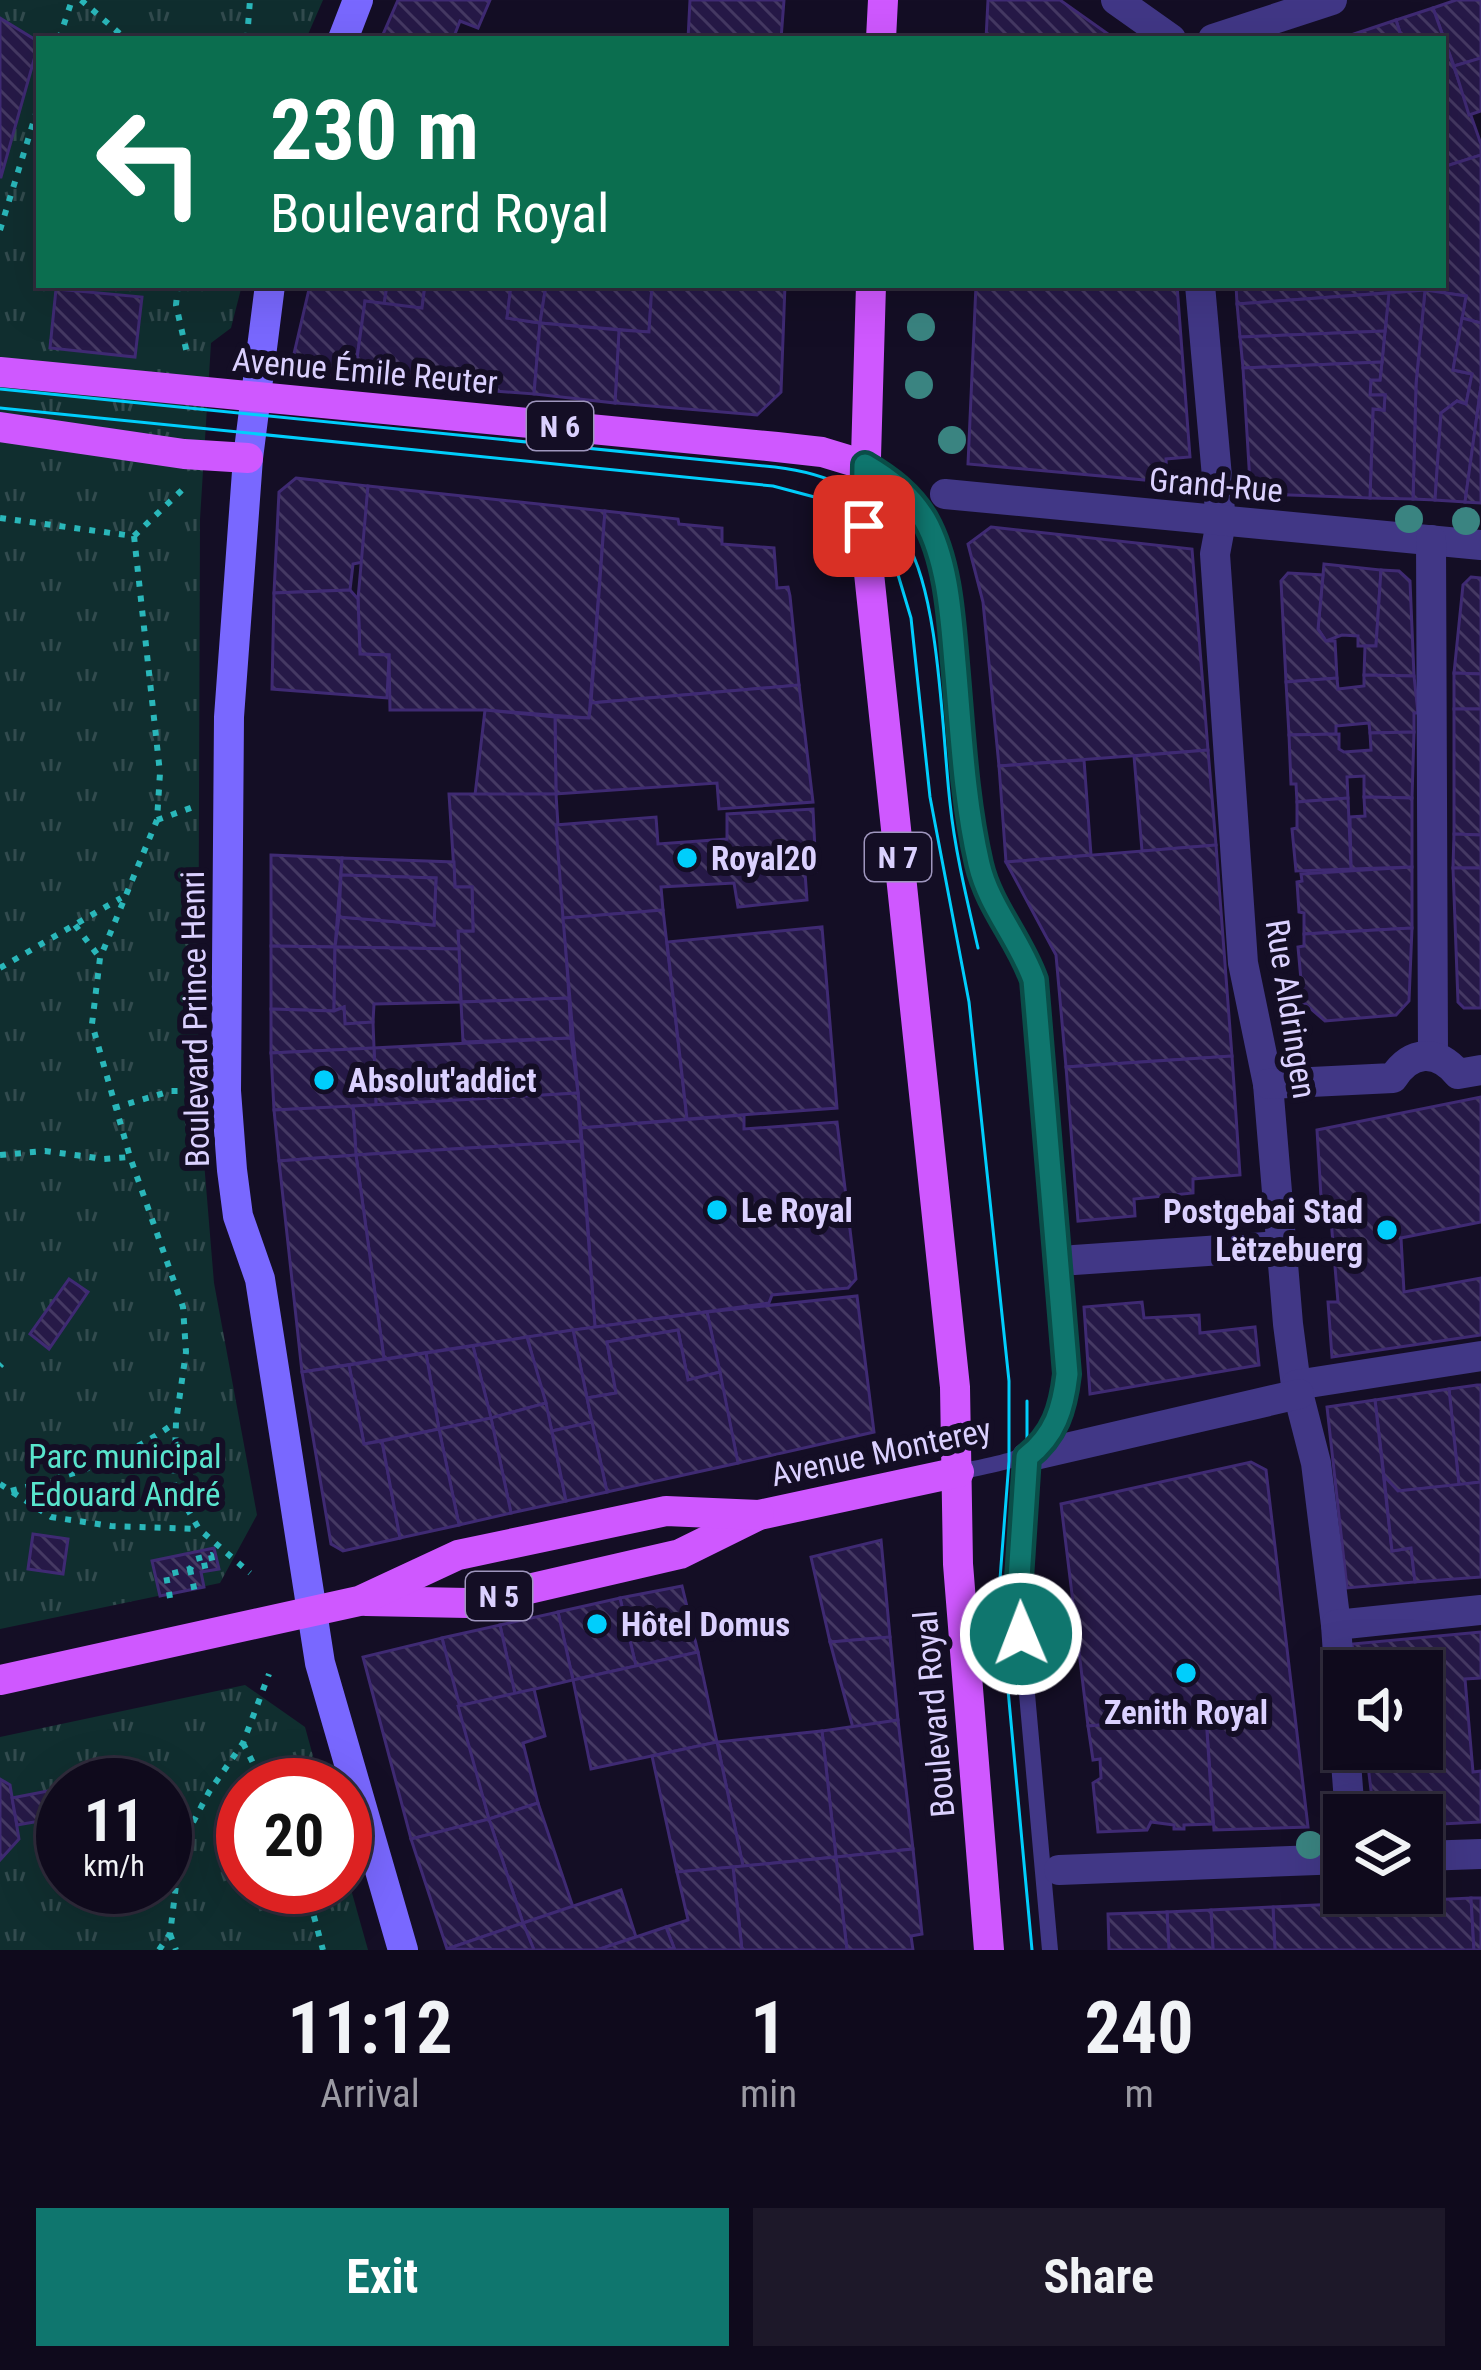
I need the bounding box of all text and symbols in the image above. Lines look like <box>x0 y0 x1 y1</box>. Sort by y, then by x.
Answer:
text: 230 m <box>270 81 479 180</box>
icon: left <box>72 84 228 240</box>
text: Boulevard Royal <box>270 182 609 245</box>
street label: Avenue Émile Reuter <box>231 340 499 402</box>
road number: N 6 <box>527 402 593 450</box>
street label: Grand-Rue <box>1147 460 1285 510</box>
pin <box>813 475 915 577</box>
icon: arrive <box>831 493 897 559</box>
road number: N 7 <box>865 833 931 881</box>
place label: Royal20 <box>711 839 817 878</box>
marker: Royal20 <box>674 845 700 871</box>
street label: Boulevard Prince Henri <box>173 870 217 1168</box>
street label: Rue Aldringen <box>1258 917 1324 1101</box>
place label: Absolut'addict <box>348 1061 537 1100</box>
marker: Absolut'addict <box>311 1067 337 1093</box>
place label: Le Royal <box>741 1191 853 1230</box>
place label: Postgebai Stad Lëtzebuerg <box>1163 1192 1363 1269</box>
marker: Le Royal <box>704 1197 730 1223</box>
marker: Postgebai Stad Lëtzebuerg <box>1374 1217 1400 1243</box>
street label: Avenue Monterey <box>767 1410 995 1494</box>
park label: Parc municipal Edouard André <box>28 1437 222 1514</box>
position arrow <box>958 1571 1084 1697</box>
road number: N 5 <box>466 1572 532 1620</box>
place label: Hôtel Domus <box>621 1605 790 1644</box>
street label: Boulevard Royal <box>906 1609 962 1819</box>
marker: Hôtel Domus <box>584 1611 610 1637</box>
map controls <box>1323 1650 1443 1914</box>
button: sound <box>1323 1650 1443 1770</box>
marker: Zenith Royal <box>1173 1660 1199 1686</box>
place label: Zenith Royal <box>1104 1693 1268 1732</box>
speed limit sign: 20 <box>216 1758 372 1914</box>
text: 11 <box>84 1785 144 1856</box>
button: layers <box>1323 1794 1443 1914</box>
text: km/h <box>83 1848 145 1883</box>
text: 11:12 <box>287 1986 453 2071</box>
text: 1 <box>750 1986 787 2071</box>
text: 240 <box>1084 1986 1194 2071</box>
text: Arrival <box>320 2071 420 2117</box>
text: min <box>740 2071 797 2117</box>
text: m <box>1124 2071 1154 2117</box>
button: Exit <box>36 2208 729 2346</box>
button: Share <box>753 2208 1445 2346</box>

